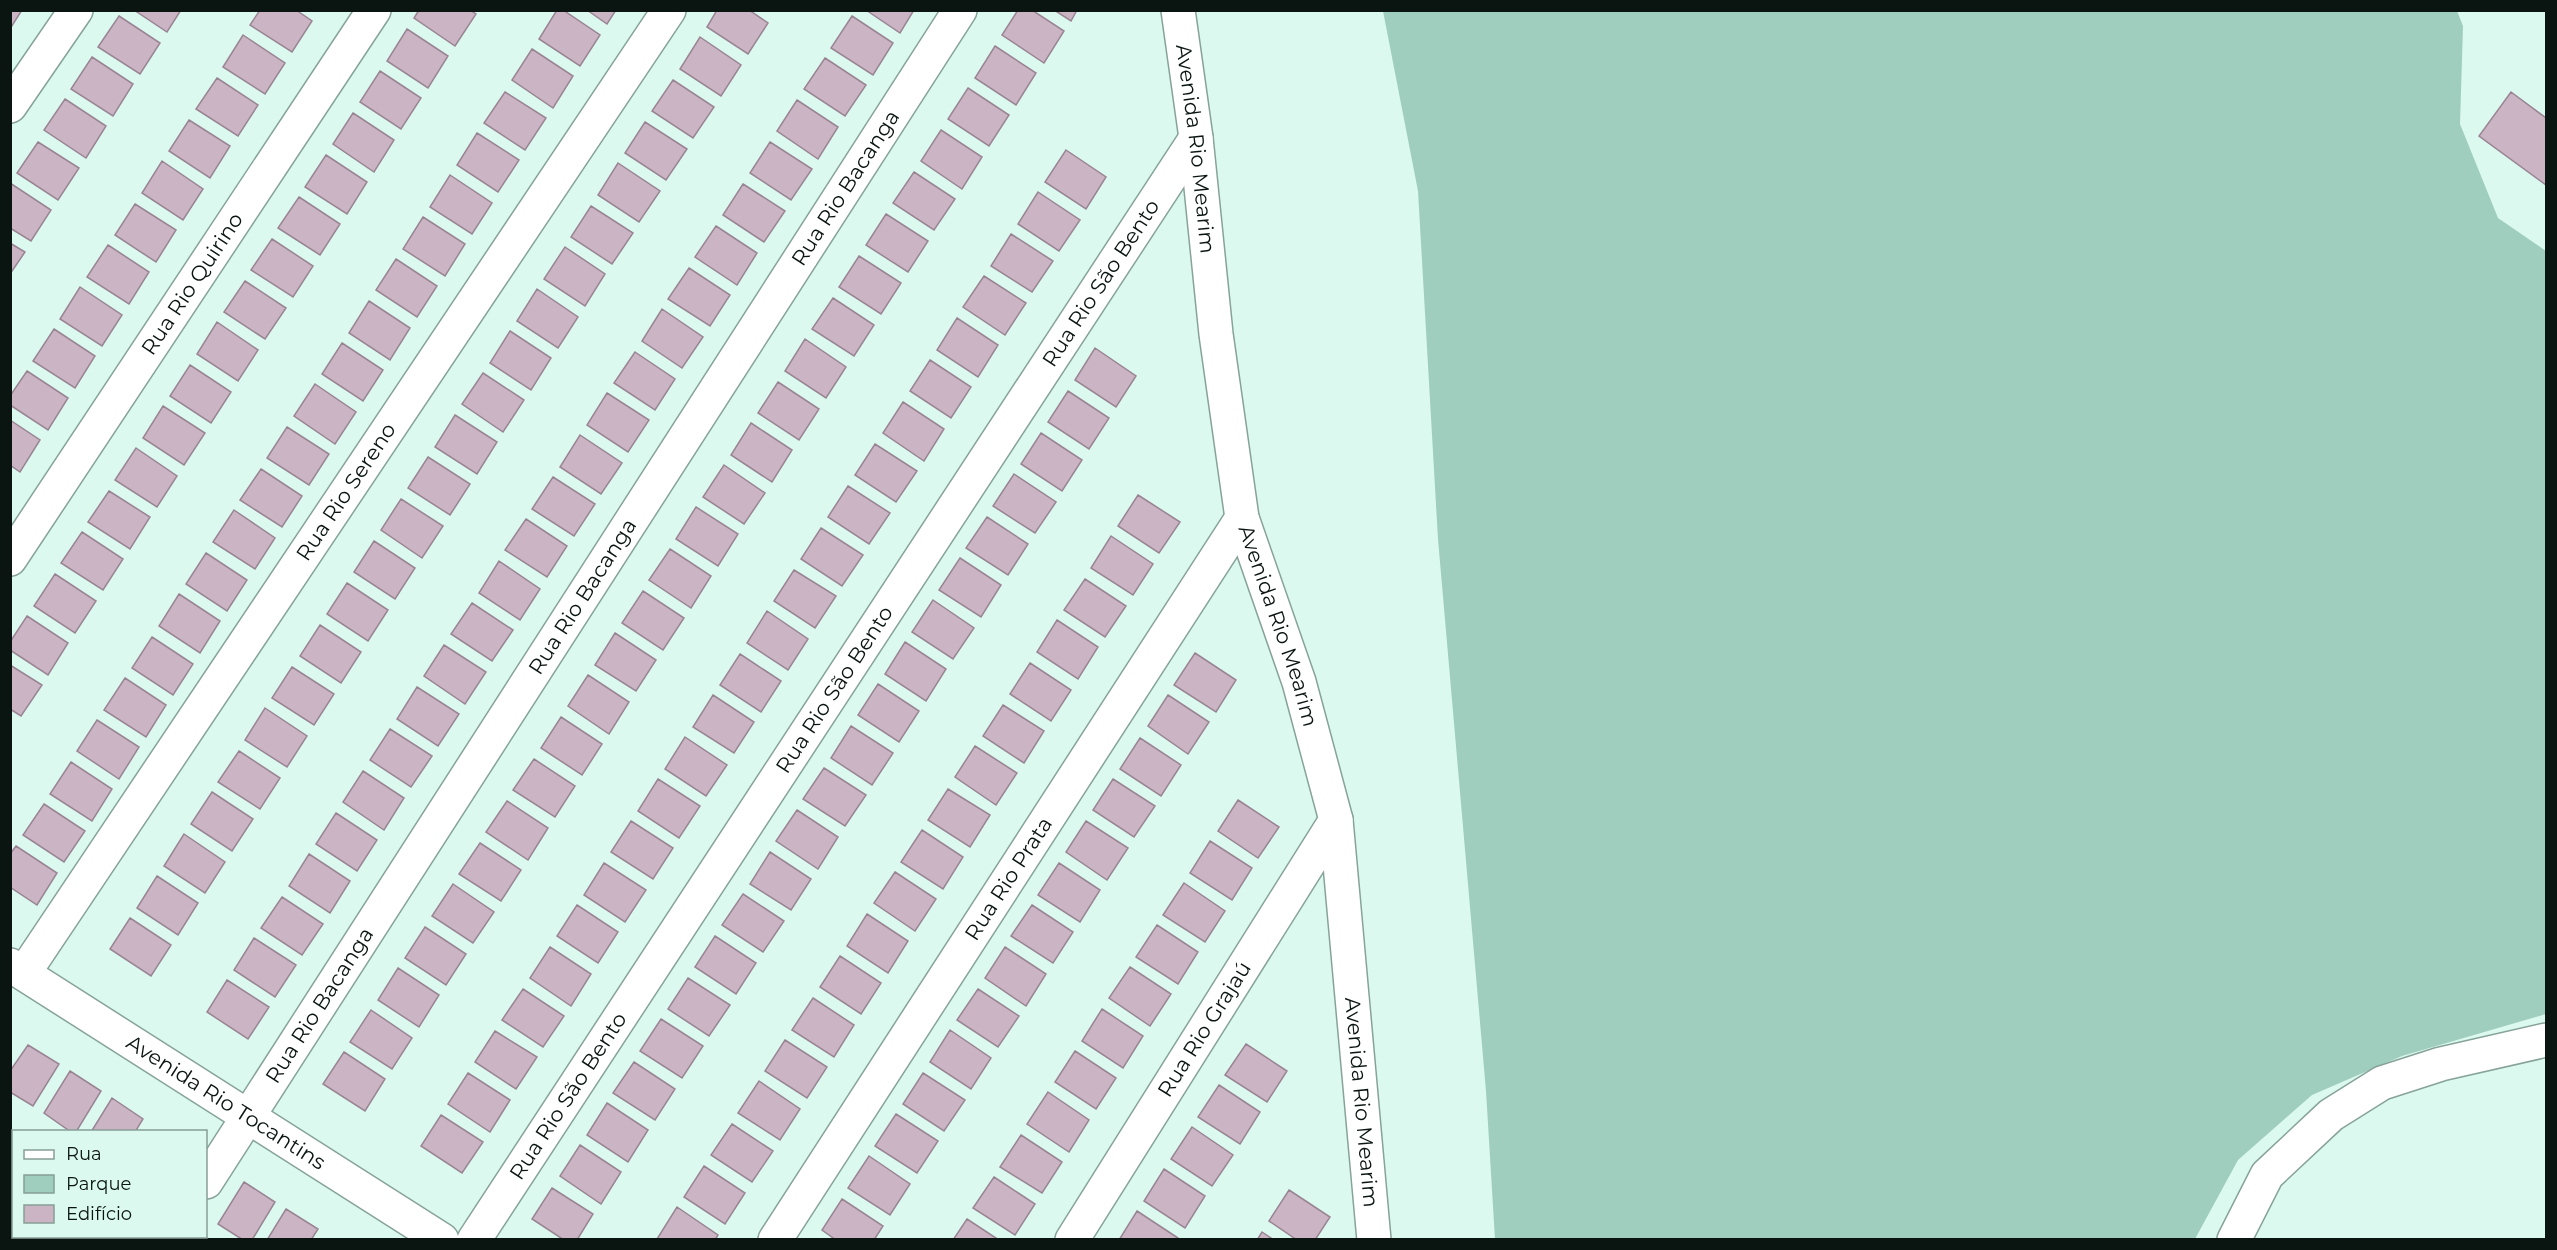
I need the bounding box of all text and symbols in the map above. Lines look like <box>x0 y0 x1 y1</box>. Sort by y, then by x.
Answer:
street label: Avenida Rio Mearim <box>1171 42 1221 255</box>
street label: Rua Rio Bacanga <box>786 105 904 270</box>
street label: Rua Rio São Bento <box>1037 194 1164 371</box>
street label: Rua Rio Quirino <box>136 208 248 360</box>
street label: Rua Rio Sereno <box>291 418 401 565</box>
street label: Rua Rio Bacanga <box>523 514 641 679</box>
street label: Avenida Rio Mearim <box>1233 522 1323 729</box>
street label: Rua Rio São Bento <box>770 601 898 778</box>
street label: Rua Rio Prata <box>959 812 1057 945</box>
street label: Rua Rio Bacanga <box>260 923 378 1088</box>
street label: Rua Rio Grajaú <box>1152 957 1256 1101</box>
street label: Avenida Rio Mearim <box>1340 996 1384 1208</box>
street label: Rua Rio São Bento <box>504 1008 632 1184</box>
street label: Avenida Rio Tocantins <box>122 1029 330 1175</box>
legend <box>12 1130 207 1238</box>
text: Rua <box>66 1143 102 1165</box>
text: Parque <box>66 1173 132 1195</box>
text: Edifício <box>66 1203 132 1225</box>

